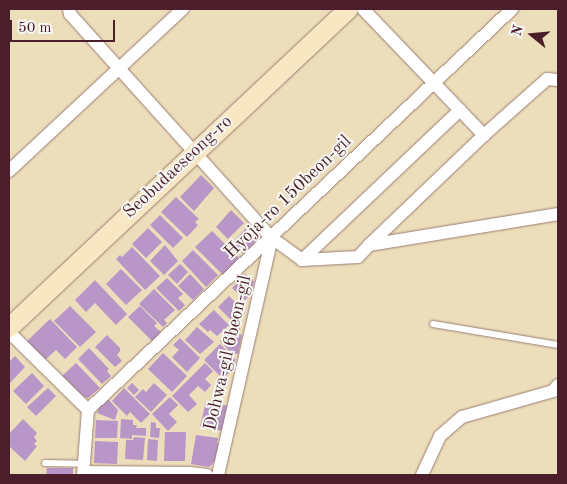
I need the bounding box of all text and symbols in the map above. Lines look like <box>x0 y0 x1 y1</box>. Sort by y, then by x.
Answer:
scale bar <box>12 10 118 42</box>
north arrow <box>507 10 557 60</box>
text: 50 m <box>18 21 52 36</box>
text: N <box>509 23 526 38</box>
street label: Seobudaeseong-ro <box>119 111 237 223</box>
street label: Hyoja-ro 150beon-gil <box>220 131 356 263</box>
street label: Dohwa-gil 6beon-gil <box>200 273 256 433</box>

